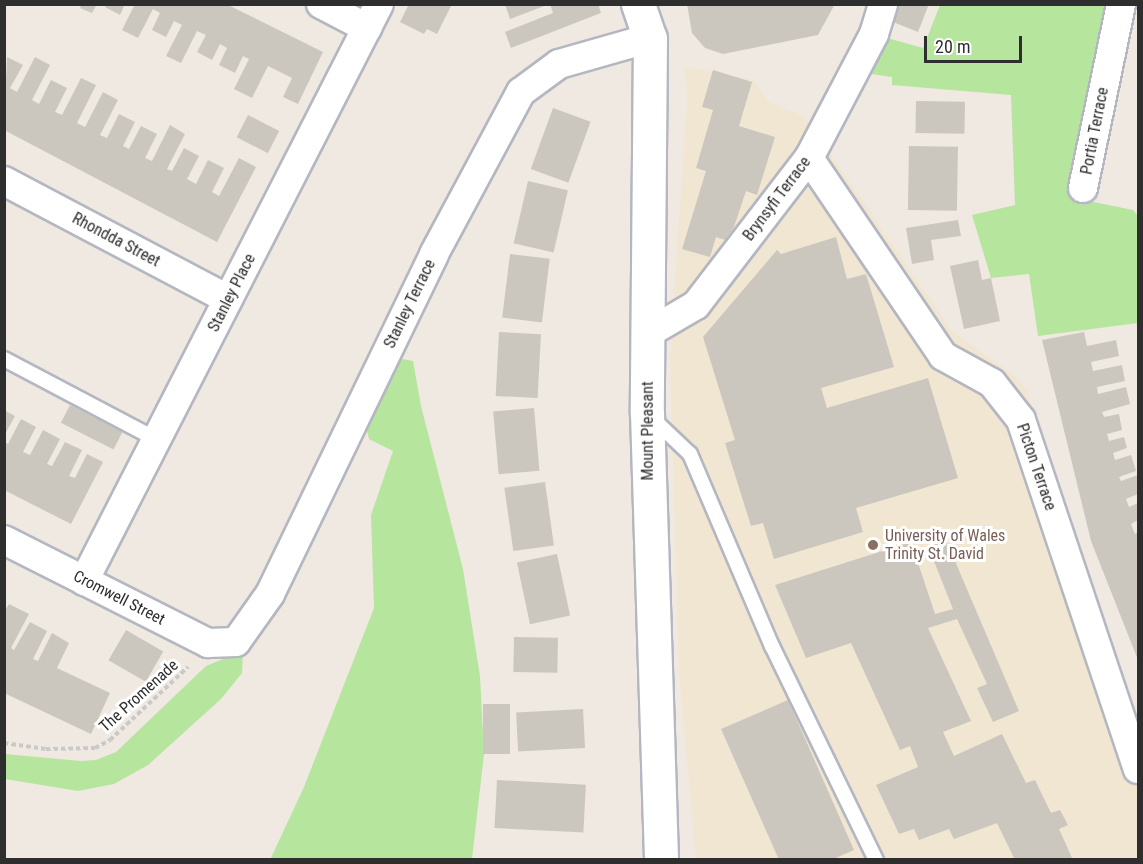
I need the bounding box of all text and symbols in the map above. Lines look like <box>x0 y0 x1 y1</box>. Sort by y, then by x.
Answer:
scale bar <box>927 24 1024 62</box>
text: 20 m <box>935 36 970 57</box>
street label: Portia Terrace <box>1077 86 1113 176</box>
street label: Brynsyfi Terrace <box>739 153 815 245</box>
street label: Rhondda Street <box>69 209 163 271</box>
street label: Stanley Place <box>204 251 260 335</box>
street label: Stanley Terrace <box>380 256 440 352</box>
street label: Mount Pleasant <box>638 381 658 481</box>
street label: Picton Terrace <box>1012 421 1060 513</box>
place label: University of Wales Trinity St. David <box>885 526 1005 564</box>
marker: University of Wales Trinity St. David <box>866 538 880 552</box>
street label: Cromwell Street <box>70 567 168 629</box>
street label: The Promenade <box>96 656 182 736</box>

